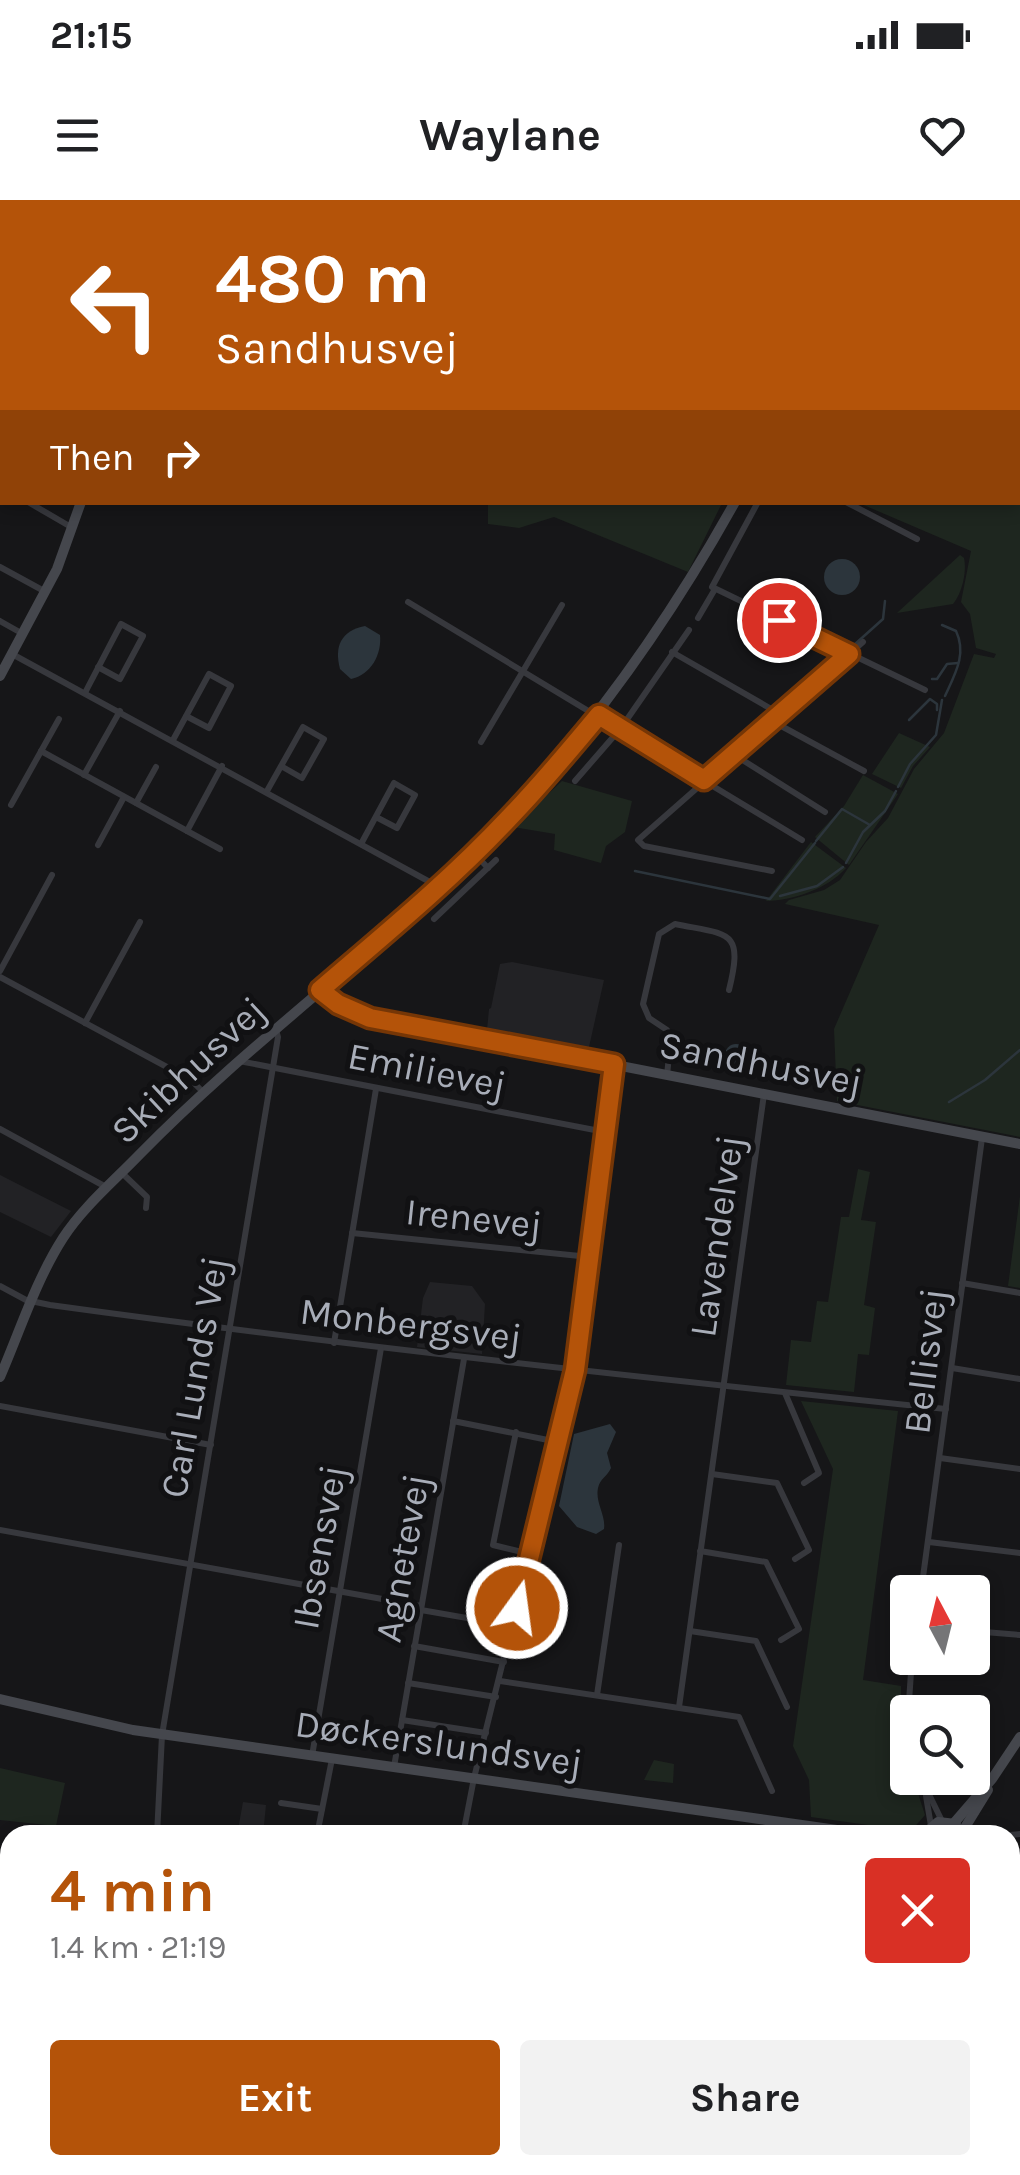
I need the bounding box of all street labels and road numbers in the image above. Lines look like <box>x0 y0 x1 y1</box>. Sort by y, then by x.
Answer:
street label: Skibhusvej <box>102 988 275 1153</box>
street label: Sandhusvej <box>656 1022 866 1105</box>
street label: Emilievej <box>344 1033 510 1108</box>
street label: Lavendelvej <box>680 1132 753 1340</box>
street label: Irenevej <box>404 1189 544 1248</box>
street label: Carl Lunds Vej <box>151 1253 238 1501</box>
street label: Bellisvej <box>894 1286 957 1436</box>
street label: Monbergsvej <box>298 1289 524 1360</box>
street label: Ibsensvej <box>283 1461 356 1633</box>
street label: Agnetevej <box>366 1470 439 1646</box>
street label: Døckerslundsvej <box>292 1701 585 1786</box>

